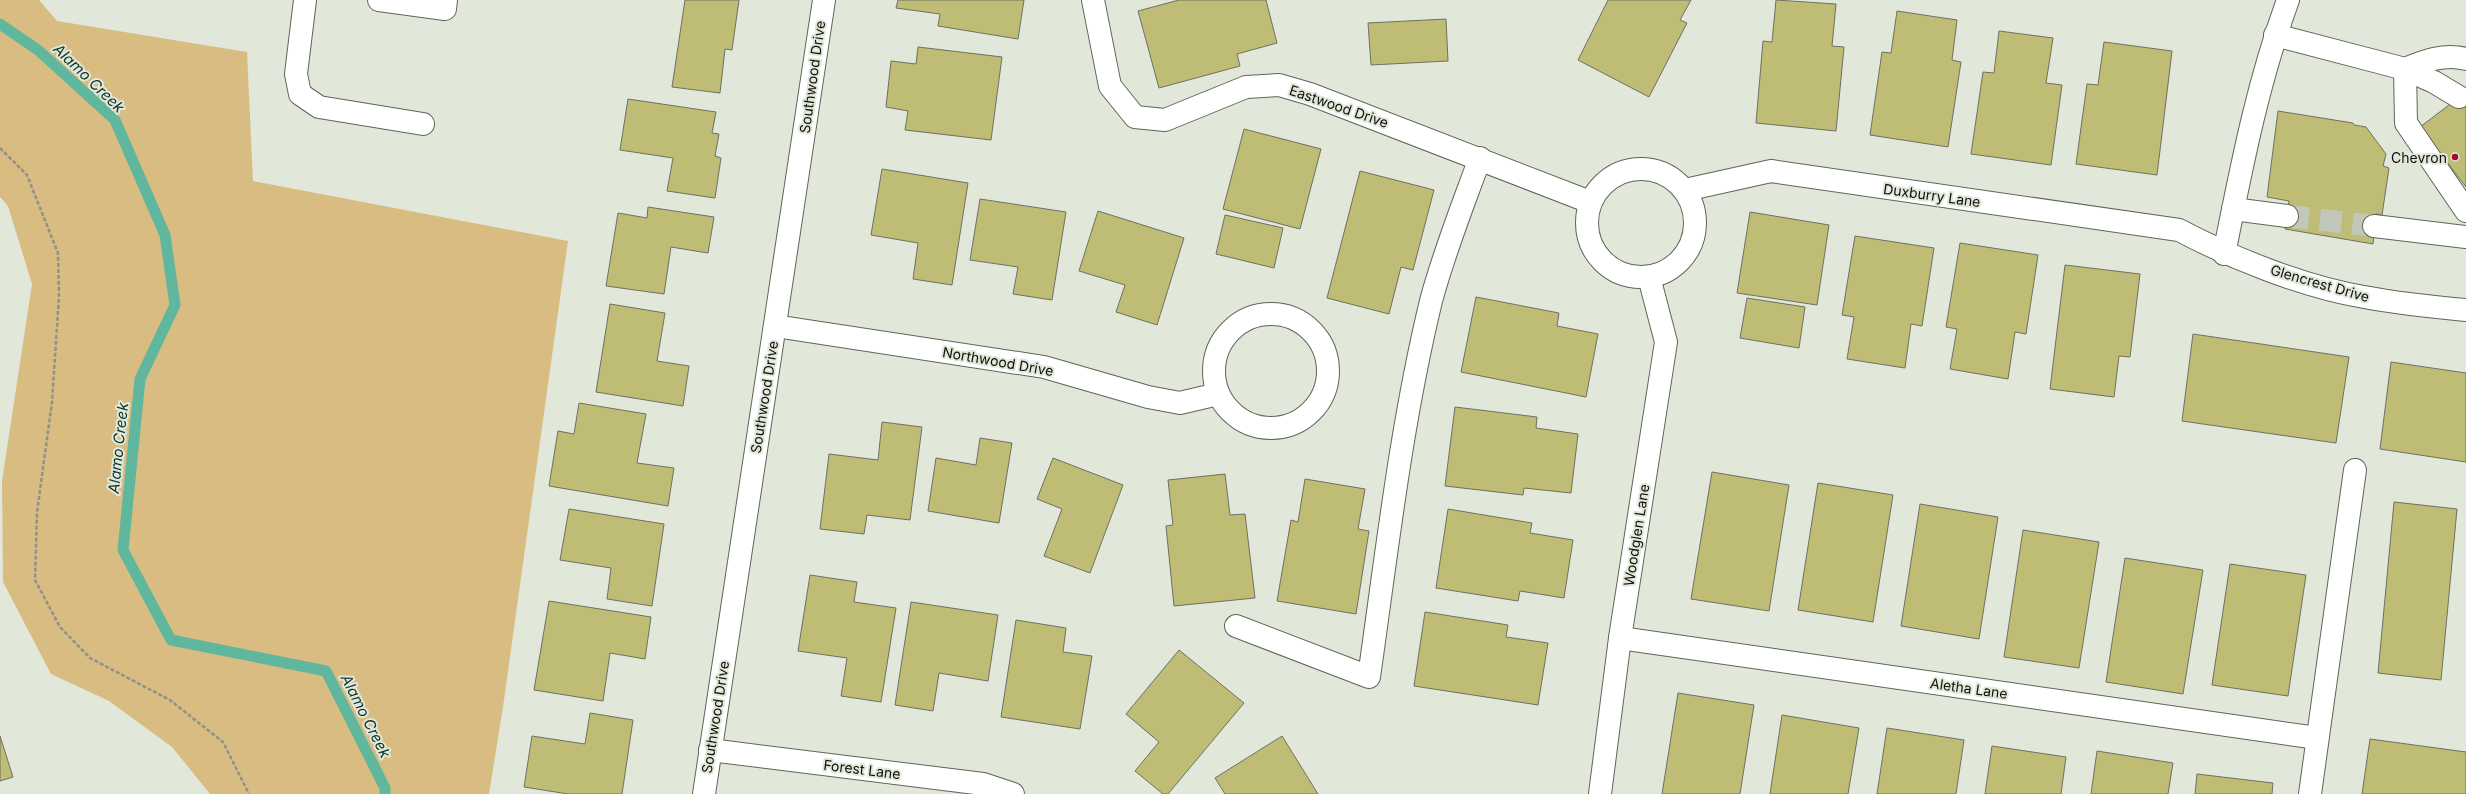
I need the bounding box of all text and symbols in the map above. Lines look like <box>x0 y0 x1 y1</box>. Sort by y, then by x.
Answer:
street label: Southwood Drive <box>796 19 828 135</box>
water label: Alamo Creek <box>49 39 129 117</box>
street label: Eastwood Drive <box>1287 81 1391 131</box>
place label: Chevron <box>2391 149 2447 166</box>
marker: Chevron <box>2450 152 2460 162</box>
street label: Duxburry Lane <box>1882 180 1982 210</box>
street label: Glencrest Drive <box>2269 261 2371 305</box>
street label: Southwood Drive <box>747 339 781 455</box>
street label: Northwood Drive <box>941 343 1055 379</box>
water label: Alamo Creek <box>104 401 132 495</box>
street label: Woodglen Lane <box>1620 483 1652 587</box>
street label: Southwood Drive <box>698 659 732 775</box>
water label: Alamo Creek <box>336 670 396 762</box>
street label: Aletha Lane <box>1929 674 2009 702</box>
street label: Forest Lane <box>823 756 901 782</box>

